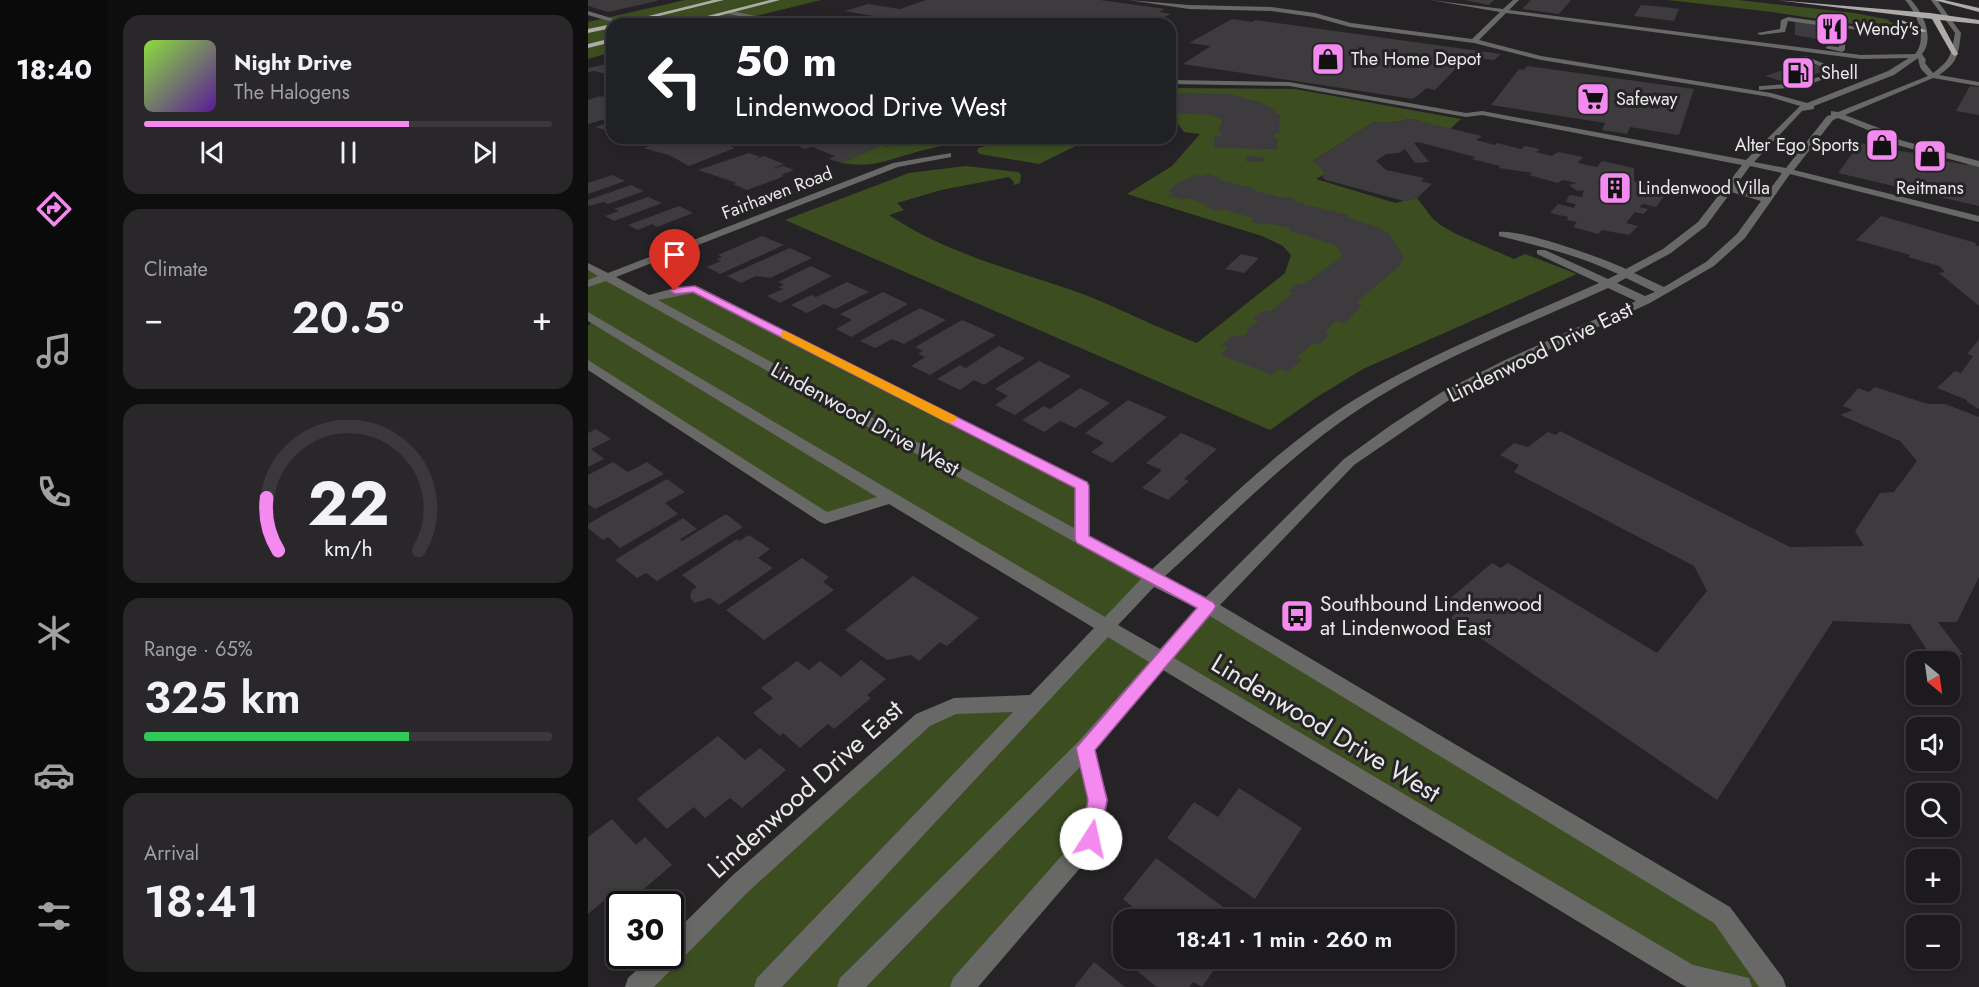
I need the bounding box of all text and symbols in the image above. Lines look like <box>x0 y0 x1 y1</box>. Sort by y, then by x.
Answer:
restaurant icon: Wendy's <box>1814 11 1850 47</box>
place label: Wendy's <box>1855 16 1919 42</box>
text: 50 m <box>735 31 837 92</box>
shop icon: The Home Depot <box>1310 41 1346 77</box>
icon: left <box>636 42 714 120</box>
text: Night Drive <box>234 46 352 78</box>
place label: The Home Depot <box>1351 46 1481 72</box>
text: 18:40 <box>16 50 92 89</box>
fuel station icon: Shell <box>1780 55 1816 91</box>
place label: Shell <box>1821 60 1858 86</box>
text: The Halogens <box>234 78 350 107</box>
supermarket icon: Safeway <box>1575 81 1611 117</box>
place label: Safeway <box>1616 86 1677 112</box>
text: Lindenwood Drive West <box>735 87 1007 126</box>
shop icon: Alter Ego Sports <box>1864 127 1900 163</box>
place label: Alter Ego Sports <box>1735 132 1859 158</box>
icon: previous <box>196 136 229 169</box>
icon: pause <box>332 136 365 169</box>
icon: next <box>468 136 501 169</box>
shop icon: Reitmans <box>1912 138 1948 174</box>
street label: Fairhaven Road <box>718 160 836 226</box>
building icon: Lindenwood Villa <box>1597 170 1633 206</box>
place label: Lindenwood Villa <box>1638 175 1770 201</box>
place label: Reitmans <box>1896 175 1964 201</box>
icon: directions <box>33 188 75 230</box>
pin <box>649 229 700 291</box>
icon: arrive <box>658 238 691 271</box>
text: Climate <box>144 255 208 284</box>
text: 20.5° <box>291 285 404 350</box>
street label: Lindenwood Drive East <box>1442 294 1638 410</box>
text: − <box>144 295 163 342</box>
text: + <box>532 295 552 342</box>
icon: music <box>33 330 75 372</box>
street label: Lindenwood Drive West <box>765 355 965 483</box>
text: 22 <box>307 458 389 548</box>
icon: phone <box>33 471 75 513</box>
text: km/h <box>324 533 372 564</box>
place label: Southbound Lindenwood at Lindenwood East <box>1320 589 1542 643</box>
bus stop icon: Southbound Lindenwood at Lindenwood East <box>1279 598 1315 634</box>
icon: climate <box>33 612 75 654</box>
text: Range · 65% <box>144 635 253 664</box>
street label: Lindenwood Drive West <box>1204 644 1449 812</box>
north arrow <box>1906 651 1960 705</box>
map controls <box>1906 651 1960 969</box>
text: 325 km <box>144 665 301 730</box>
street label: Lindenwood Drive East <box>699 690 912 887</box>
button: sound <box>1906 717 1960 771</box>
icon: car <box>33 754 75 796</box>
button: search <box>1906 783 1960 837</box>
position arrow <box>1059 807 1123 871</box>
text: Arrival <box>144 839 199 868</box>
button: + <box>1906 849 1960 903</box>
text: 18:41 <box>144 869 259 934</box>
speed limit sign: 30 <box>606 891 684 969</box>
icon: filters <box>33 895 75 937</box>
button: − <box>1906 915 1960 969</box>
text: 18:41 · 1 min · 260 m <box>1176 923 1392 955</box>

